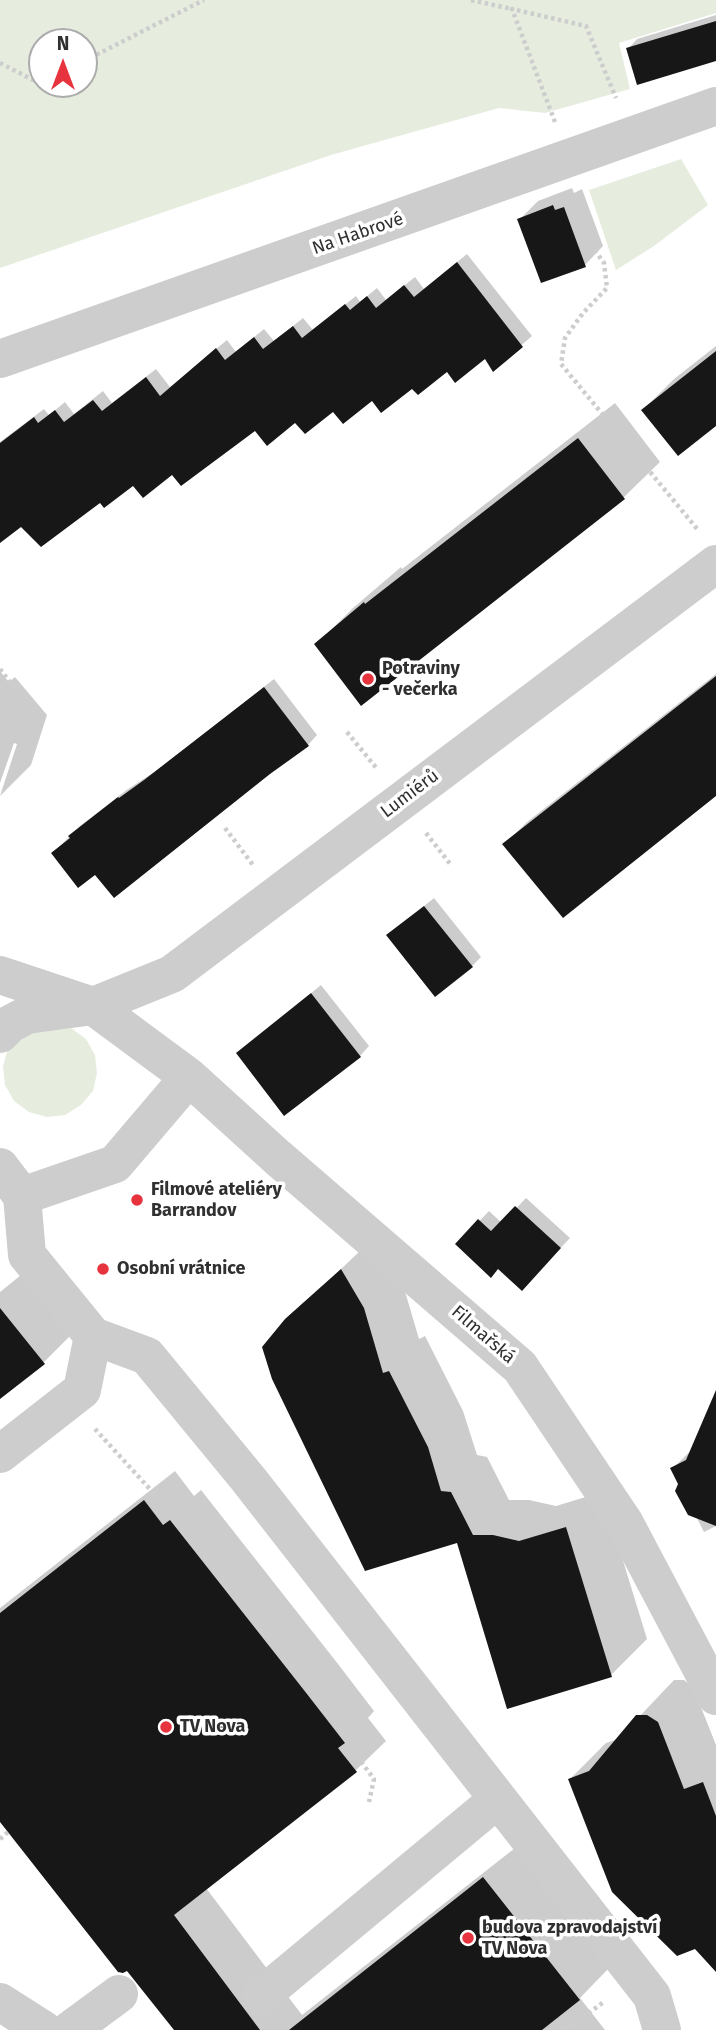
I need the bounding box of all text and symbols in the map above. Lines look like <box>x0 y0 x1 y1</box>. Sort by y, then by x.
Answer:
north arrow <box>28 28 98 98</box>
text: N <box>57 32 69 55</box>
street label: Na Habrové <box>310 208 406 260</box>
place label: Potraviny - večerka <box>382 658 460 700</box>
marker: Potraviny - večerka <box>360 671 376 687</box>
street label: Lumiérů <box>377 765 443 823</box>
place label: Filmové ateliéry Barrandov <box>151 1179 282 1222</box>
marker: Filmové ateliéry Barrandov <box>129 1192 145 1208</box>
place label: Osobní vrátnice <box>117 1258 245 1280</box>
marker: Osobní vrátnice <box>95 1261 111 1277</box>
street label: Filmařská <box>447 1301 519 1369</box>
place label: TV Nova <box>180 1716 245 1738</box>
marker: TV Nova <box>158 1719 174 1735</box>
place label: budova zpravodajství TV Nova <box>482 1917 657 1960</box>
marker: budova zpravodajství TV Nova <box>460 1930 476 1946</box>

